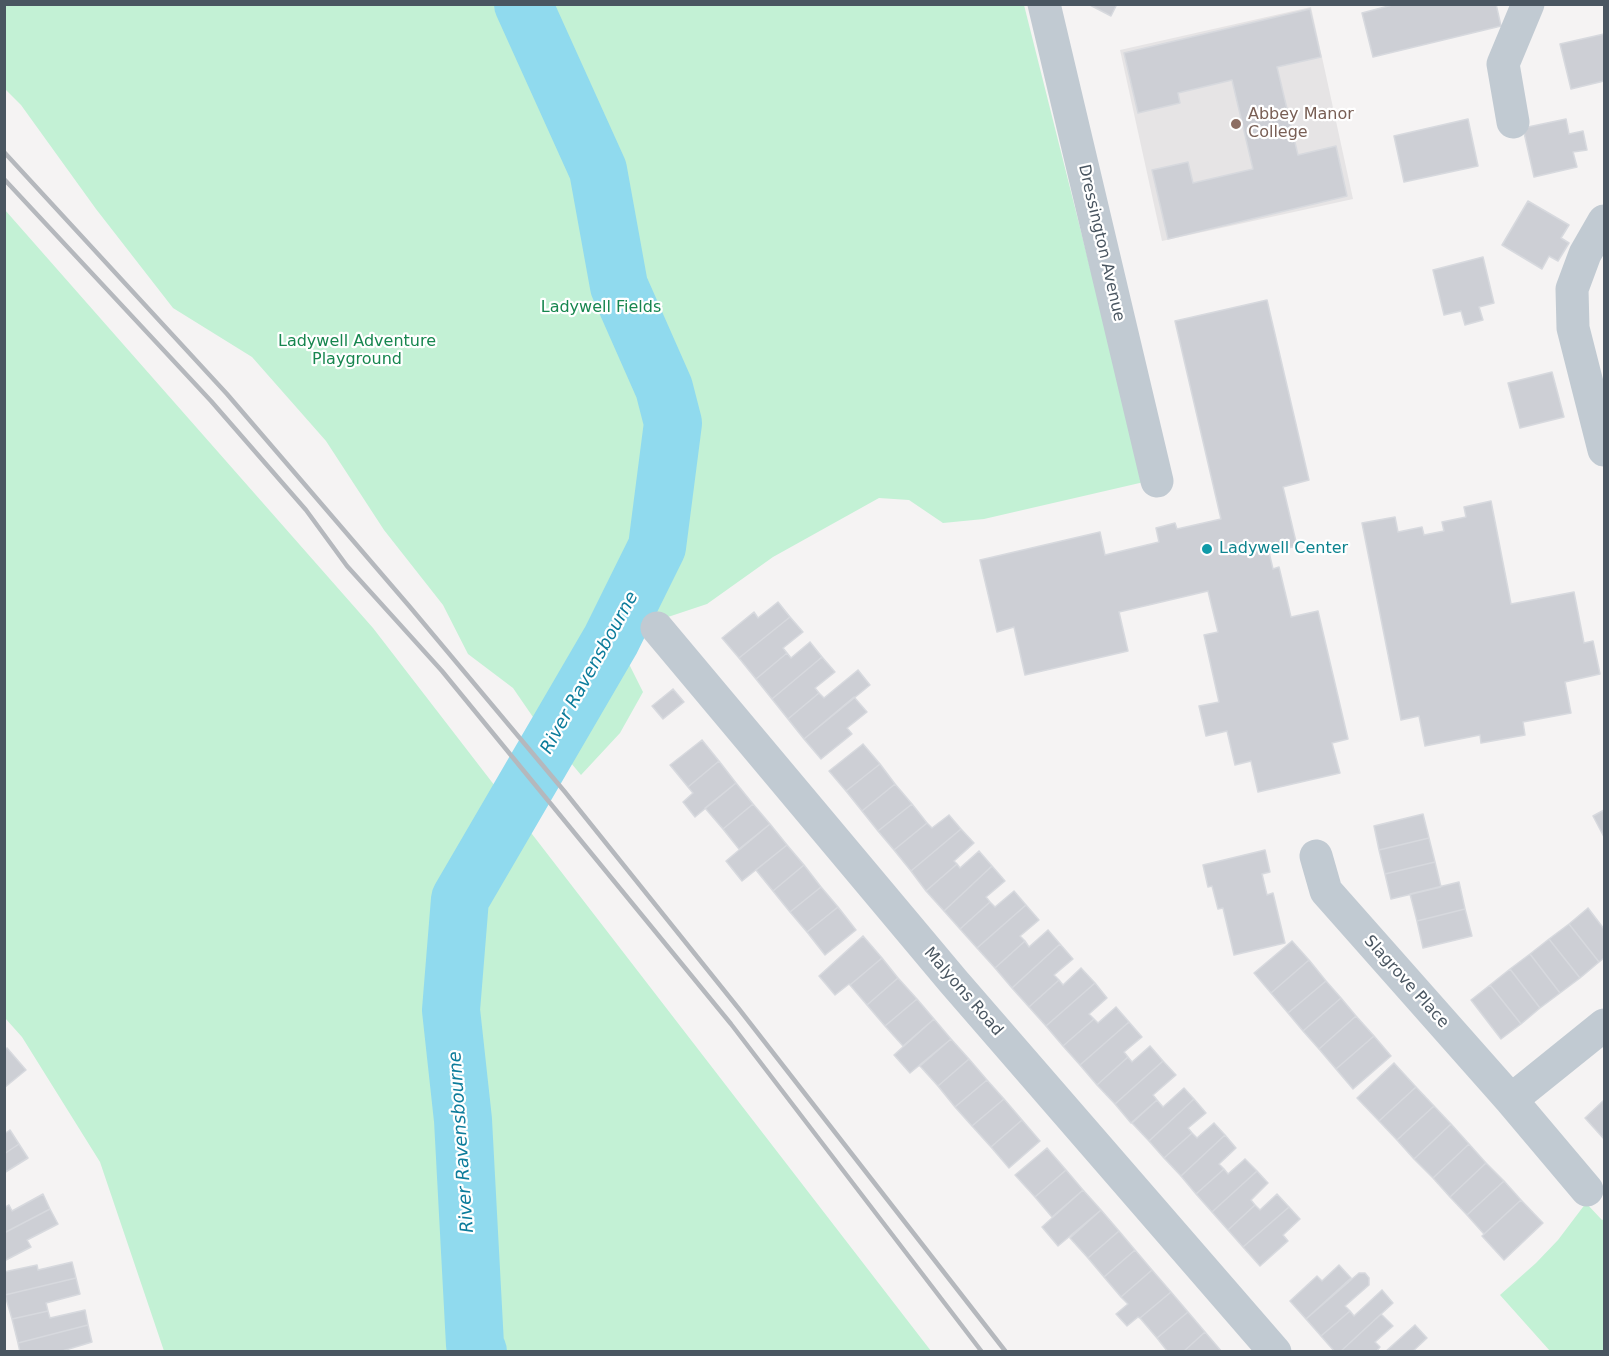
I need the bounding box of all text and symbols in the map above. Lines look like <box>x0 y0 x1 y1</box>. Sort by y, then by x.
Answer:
place label: Abbey Manor College <box>1248 105 1354 143</box>
marker: Abbey Manor College <box>1229 117 1243 131</box>
street label: Dressington Avenue <box>1074 163 1128 323</box>
park label: Ladywell Fields <box>541 298 661 318</box>
park label: Ladywell Adventure Playground <box>278 332 436 370</box>
place label: Ladywell Center <box>1219 539 1348 559</box>
marker: Ladywell Center <box>1200 542 1214 556</box>
water label: River Ravensbourne <box>536 588 644 758</box>
street label: Slagrove Place <box>1360 932 1452 1032</box>
street label: Malyons Road <box>919 944 1007 1040</box>
water label: River Ravensbourne <box>445 1050 479 1234</box>

